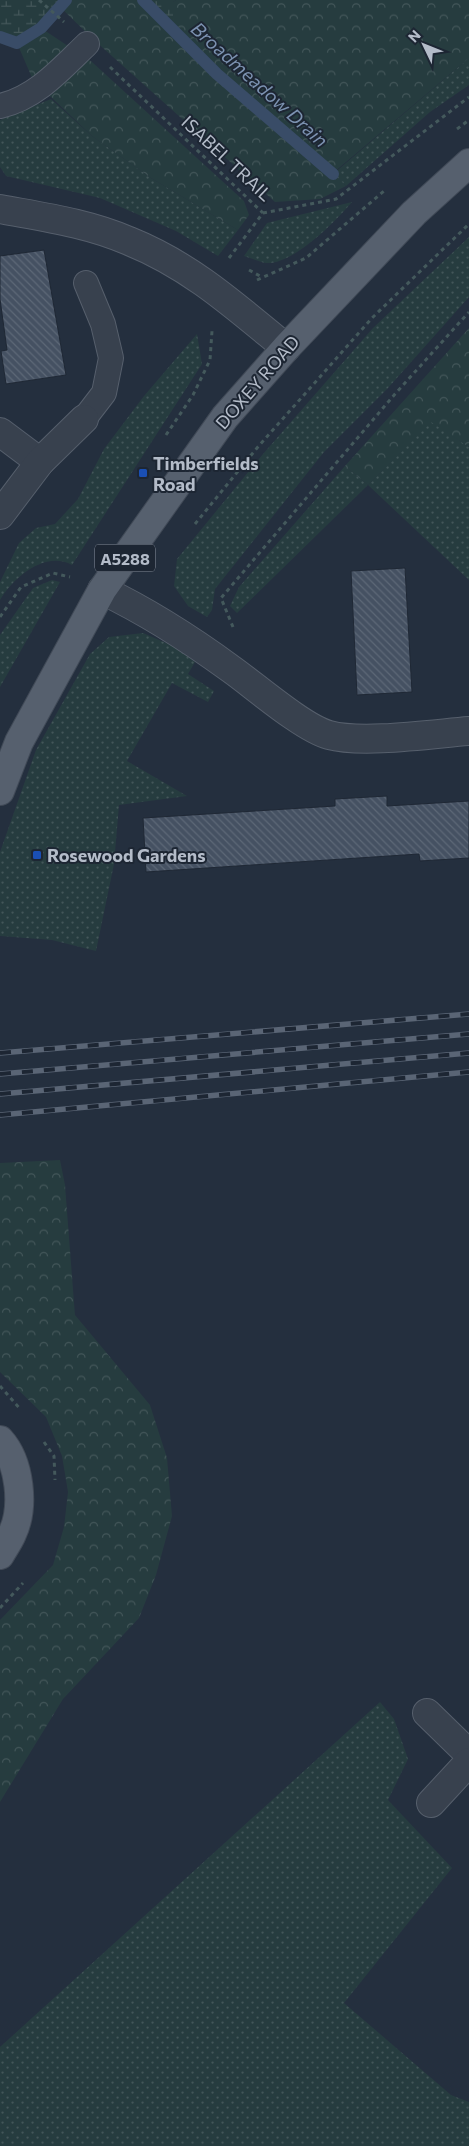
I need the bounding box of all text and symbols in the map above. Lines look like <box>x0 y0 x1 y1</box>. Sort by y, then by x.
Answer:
water label: Broadmeadow Drain <box>187 17 333 152</box>
north arrow <box>399 20 449 70</box>
text: N <box>404 26 424 45</box>
street label: ISABEL TRAIL <box>177 111 277 205</box>
street label: DOXEY ROAD <box>210 331 304 433</box>
place label: Timberfields Road <box>153 452 259 495</box>
marker: Timberfields Road <box>137 467 149 479</box>
road number: A5288 <box>95 544 155 572</box>
place label: Rosewood Gardens <box>47 844 206 866</box>
marker: Rosewood Gardens <box>31 849 43 861</box>

